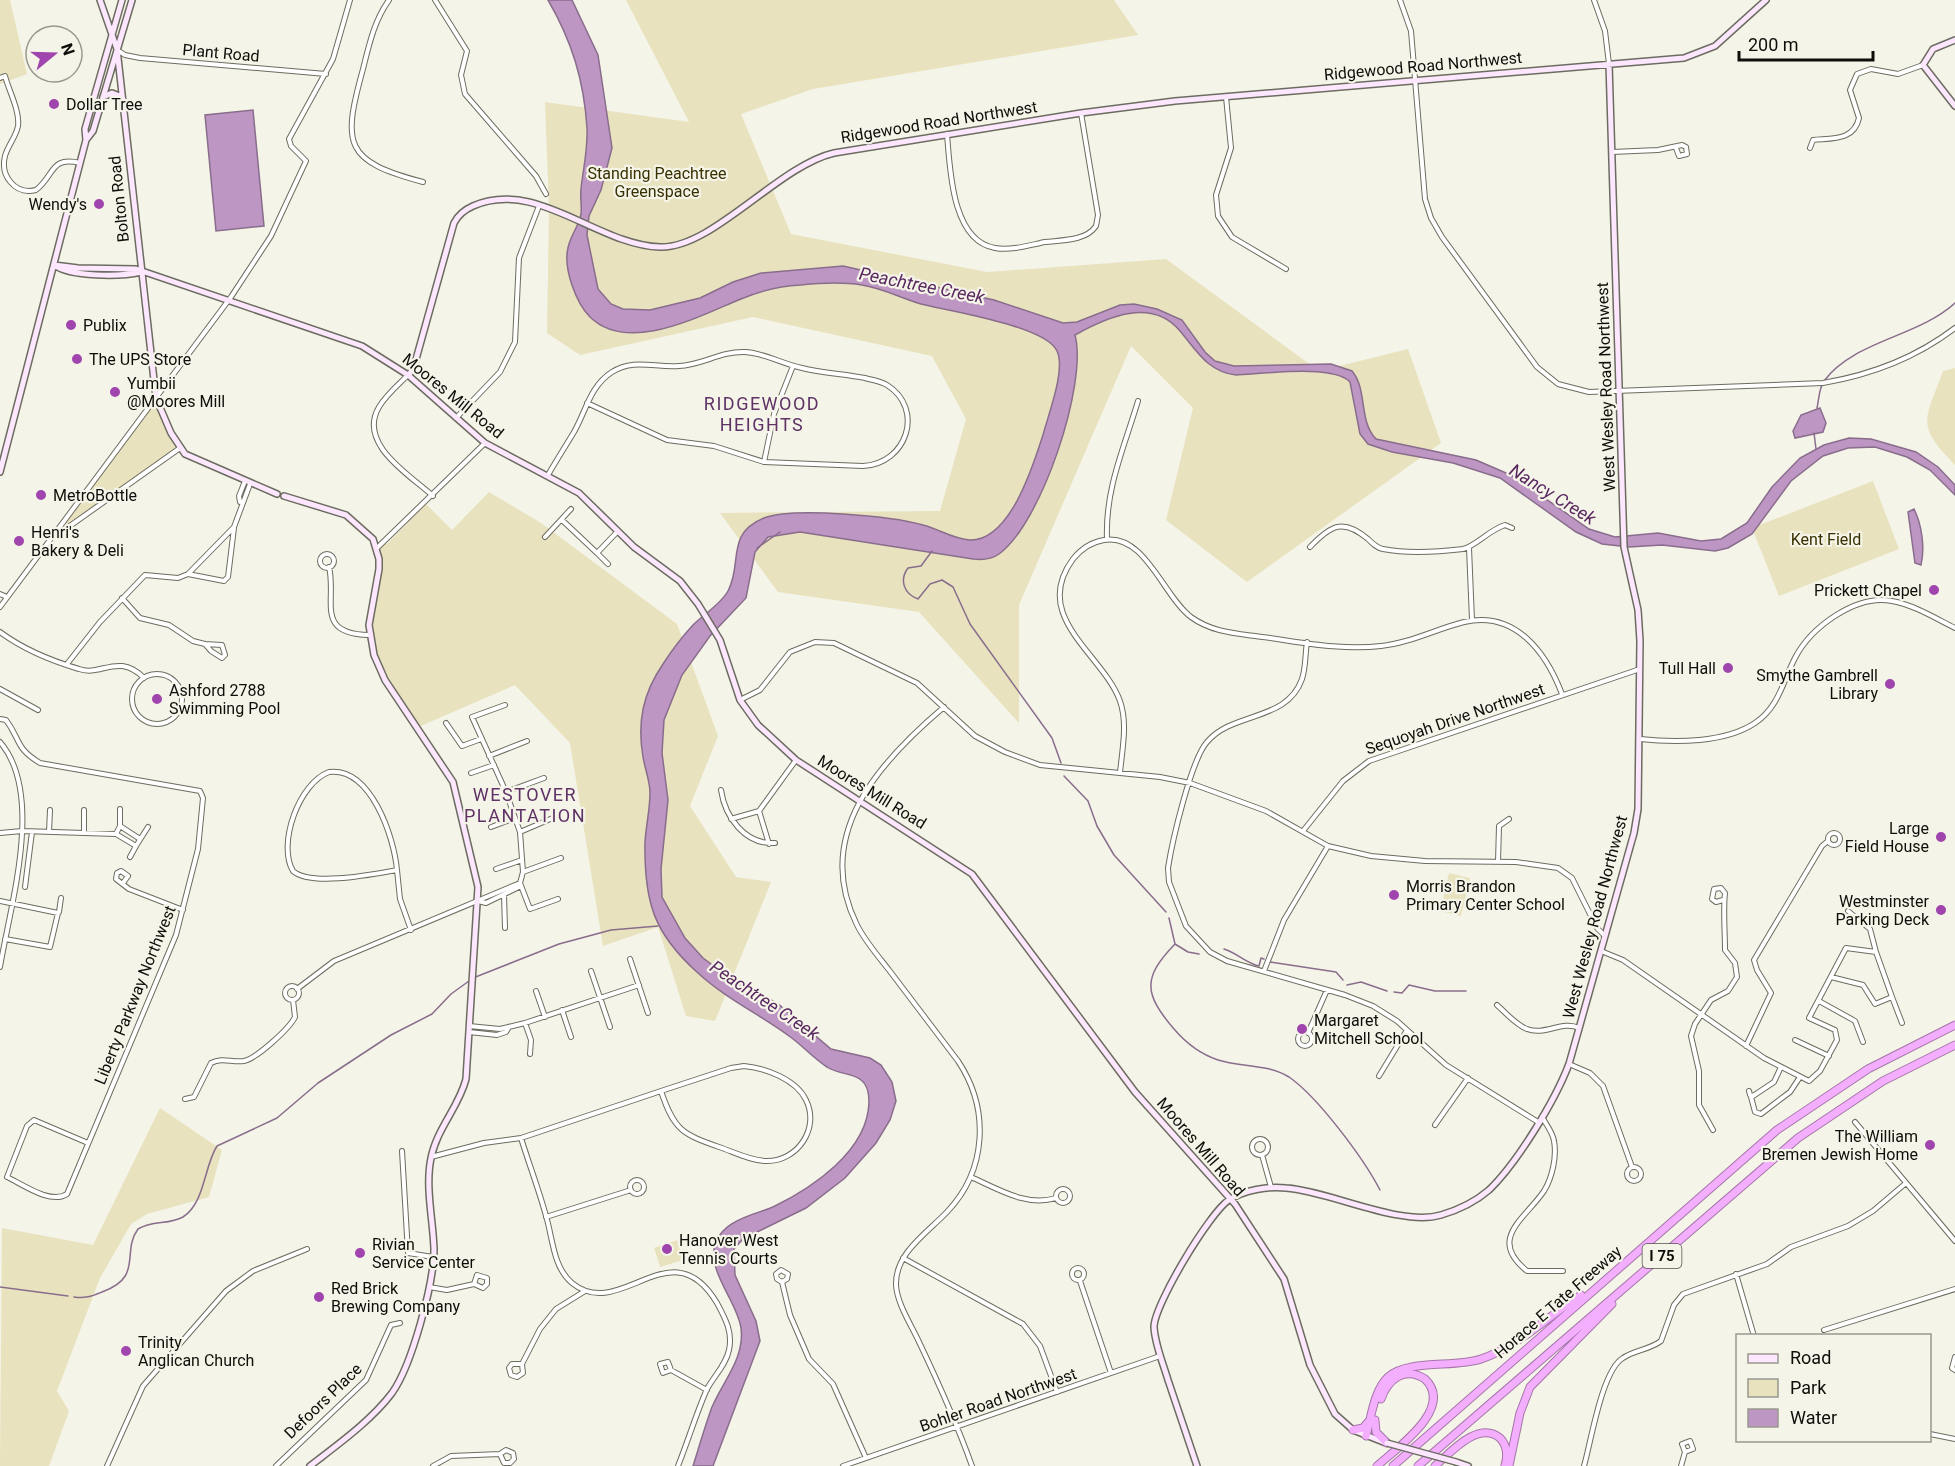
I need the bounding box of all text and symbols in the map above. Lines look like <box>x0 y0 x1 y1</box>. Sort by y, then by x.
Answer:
north arrow <box>24 24 84 84</box>
scale bar <box>1739 24 1872 62</box>
text: 200 m <box>1748 34 1799 55</box>
street label: Plant Road <box>182 40 260 66</box>
text: N <box>57 41 79 58</box>
street label: Ridgewood Road Northwest <box>1323 48 1523 84</box>
place label: Dollar Tree <box>66 95 142 114</box>
marker: Dollar Tree <box>47 97 61 111</box>
street label: Ridgewood Road Northwest <box>839 97 1039 147</box>
street label: Bolton Road <box>105 155 133 243</box>
park label: Standing Peachtree Greenspace <box>588 164 726 201</box>
place label: Wendy's <box>29 195 87 214</box>
marker: Wendy's <box>92 197 106 211</box>
water label: Peachtree Creek <box>858 263 988 308</box>
street label: West Wesley Road Northwest <box>1593 282 1619 492</box>
place label: Publix <box>83 316 127 335</box>
marker: Publix <box>64 318 78 332</box>
street label: Moores Mill Road <box>399 349 507 443</box>
place label: The UPS Store <box>89 350 191 369</box>
marker: The UPS Store <box>70 352 84 366</box>
place label: Yumbii @Moores Mill <box>127 374 225 411</box>
marker: Yumbii @Moores Mill <box>108 385 122 399</box>
district label: RIDGEWOOD HEIGHTS <box>704 393 820 435</box>
water label: Nancy Creek <box>1506 459 1601 529</box>
place label: MetroBottle <box>53 486 137 505</box>
marker: MetroBottle <box>34 488 48 502</box>
place label: Henri's Bakery & Deli <box>31 523 124 560</box>
park label: Kent Field <box>1791 530 1861 549</box>
marker: Henri's Bakery & Deli <box>12 534 26 548</box>
place label: Prickett Chapel <box>1814 581 1922 600</box>
marker: Prickett Chapel <box>1927 583 1941 597</box>
place label: Tull Hall <box>1659 659 1716 678</box>
marker: Tull Hall <box>1721 661 1735 675</box>
place label: Smythe Gambrell Library <box>1756 666 1878 703</box>
marker: Smythe Gambrell Library <box>1883 677 1897 691</box>
street label: Sequoyah Drive Northwest <box>1363 679 1547 759</box>
place label: Ashford 2788 Swimming Pool <box>169 681 280 718</box>
marker: Ashford 2788 Swimming Pool <box>150 692 164 706</box>
street label: Moores Mill Road <box>814 751 930 833</box>
district label: WESTOVER PLANTATION <box>464 784 586 826</box>
street label: West Wesley Road Northwest <box>1559 813 1631 1021</box>
place label: Large Field House <box>1845 819 1929 856</box>
marker: Large Field House <box>1934 830 1948 844</box>
place label: Morris Brandon Primary Center School <box>1406 877 1565 914</box>
marker: Morris Brandon Primary Center School <box>1387 888 1401 902</box>
place label: Westminster Parking Deck <box>1836 892 1930 929</box>
street label: Liberty Parkway Northwest <box>90 903 180 1087</box>
marker: Westminster Parking Deck <box>1934 903 1948 917</box>
water label: Peachtree Creek <box>706 956 825 1045</box>
place label: Margaret Mitchell School <box>1314 1011 1423 1048</box>
marker: Margaret Mitchell School <box>1295 1022 1309 1036</box>
street label: Moores Mill Road <box>1153 1094 1249 1200</box>
place label: The William Bremen Jewish Home <box>1762 1127 1918 1164</box>
marker: The William Bremen Jewish Home <box>1923 1138 1937 1152</box>
place label: Hanover West Tennis Courts <box>679 1231 778 1268</box>
place label: Rivian Service Center <box>372 1235 475 1272</box>
street label: Horace E Tate Freeway <box>1491 1241 1626 1362</box>
marker: Hanover West Tennis Courts <box>660 1242 674 1256</box>
road number: I 75 <box>1642 1244 1682 1268</box>
marker: Rivian Service Center <box>353 1246 367 1260</box>
place label: Red Brick Brewing Company <box>331 1279 461 1316</box>
marker: Red Brick Brewing Company <box>312 1290 326 1304</box>
place label: Trinity Anglican Church <box>138 1333 254 1370</box>
legend <box>1736 1334 1931 1442</box>
marker: Trinity Anglican Church <box>119 1344 133 1358</box>
text: Road <box>1790 1347 1831 1368</box>
street label: Defoors Place <box>280 1359 366 1443</box>
street label: Bohler Road Northwest <box>917 1364 1079 1436</box>
text: Park <box>1790 1377 1827 1398</box>
text: Water <box>1790 1407 1837 1428</box>

